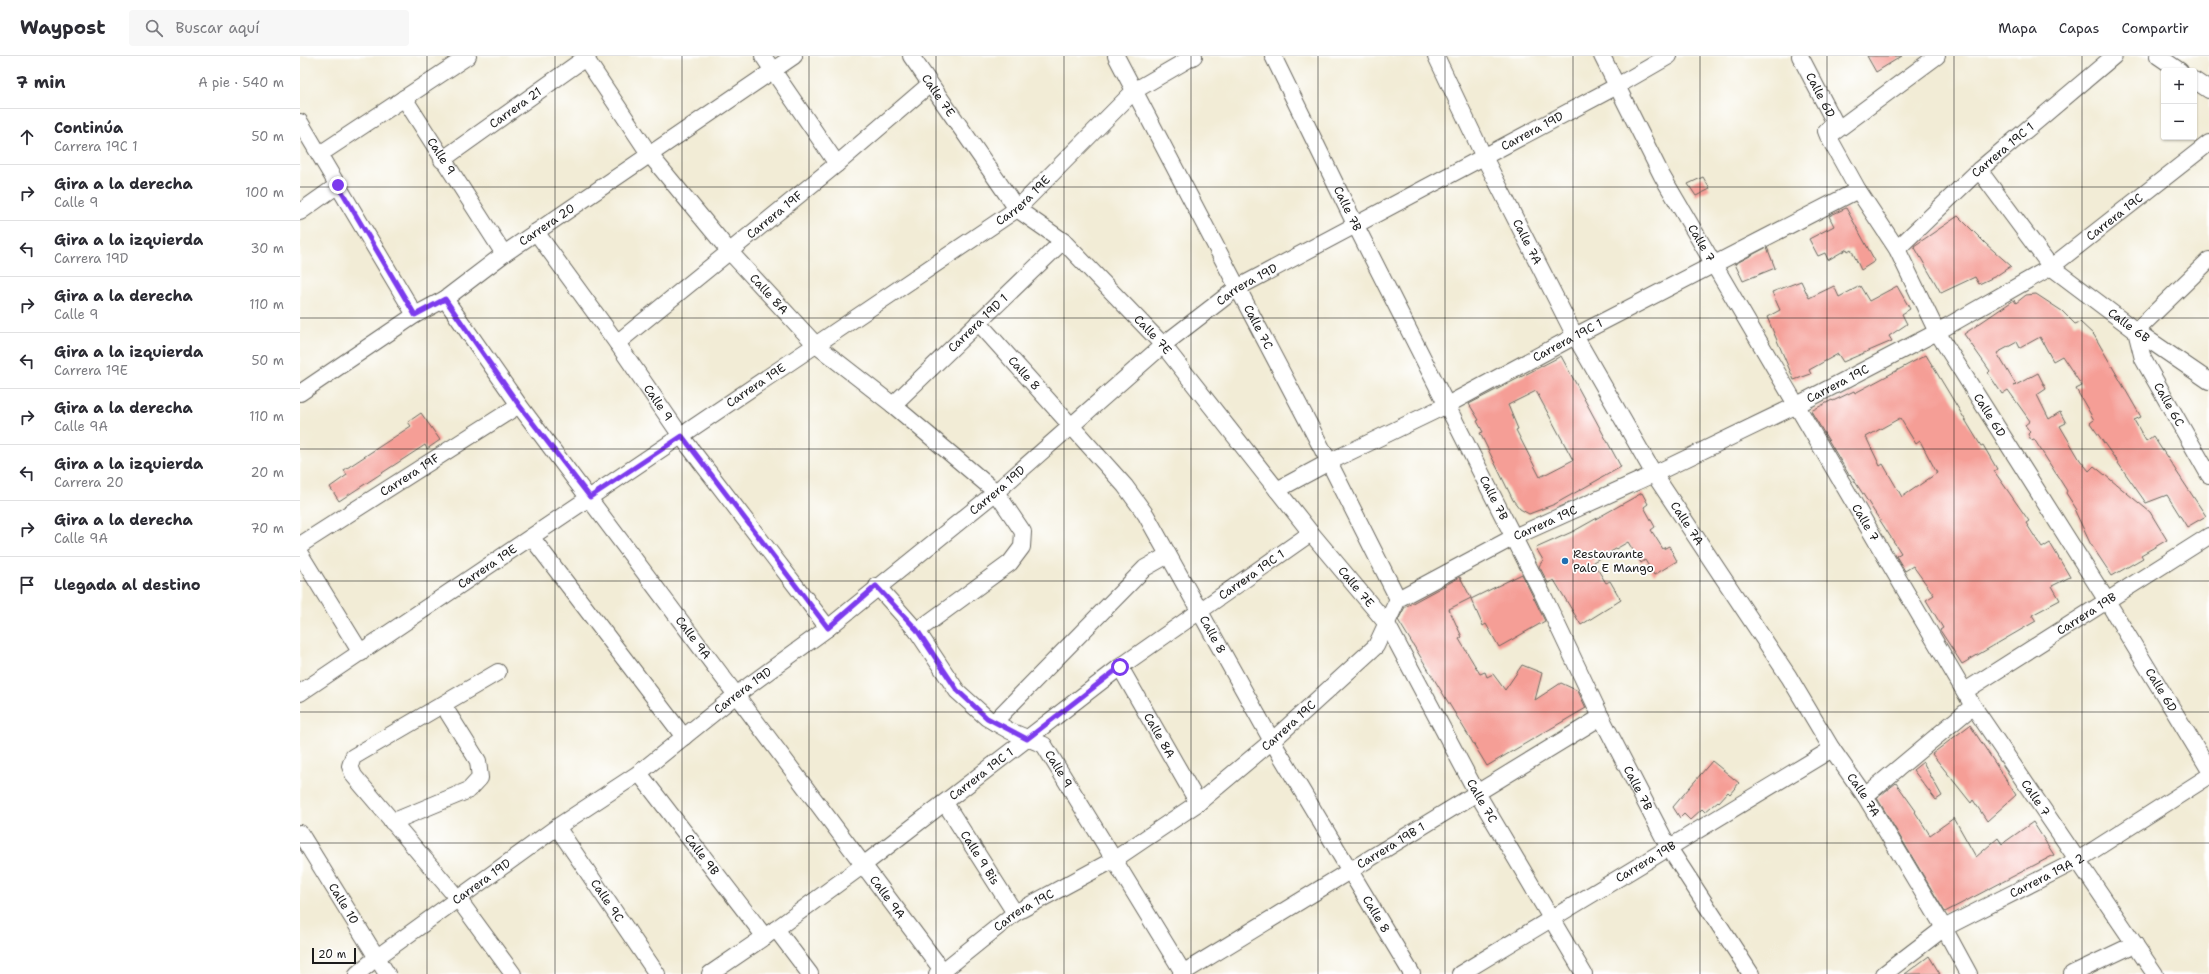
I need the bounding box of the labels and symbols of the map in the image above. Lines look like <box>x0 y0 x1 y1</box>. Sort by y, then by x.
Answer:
street label: Calle 6D <box>1802 70 1839 120</box>
street label: Calle 7E <box>918 71 959 120</box>
street label: Carrera 21 <box>486 84 545 132</box>
street label: Carrera 19D <box>1498 108 1566 154</box>
street label: Carrera 19C 1 <box>1968 119 2037 181</box>
street label: Calle 9 <box>423 134 459 178</box>
street label: Carrera 19E <box>992 172 1054 229</box>
route end <box>329 176 347 194</box>
street label: Calle 7B <box>1330 184 1365 234</box>
street label: Carrera 19F <box>743 187 806 242</box>
street label: Carrera 19C <box>2083 190 2146 244</box>
street label: Carrera 20 <box>516 200 578 249</box>
street label: Calle 7A <box>1509 216 1546 268</box>
street label: Calle 7 <box>1684 221 1719 265</box>
street label: Carrera 19D <box>1213 260 1280 309</box>
street label: Calle 8A <box>746 270 792 318</box>
street label: Carrera 19D 1 <box>944 290 1011 356</box>
street label: Calle 7C <box>1240 302 1276 352</box>
street label: Calle 6B <box>2105 305 2153 346</box>
street label: Calle 7E <box>1130 312 1175 358</box>
street label: Carrera 19C 1 <box>1530 315 1605 365</box>
street label: Calle 8 <box>1004 353 1044 394</box>
street label: Carrera 19E <box>723 360 789 411</box>
street label: Carrera 19C <box>1804 361 1872 407</box>
street label: Calle 6C <box>2150 380 2188 429</box>
street label: Calle 9 <box>640 381 676 424</box>
street label: Calle 6D <box>1970 390 2009 440</box>
street label: Carrera 19F <box>377 450 442 500</box>
street label: Carrera 19D <box>966 462 1029 519</box>
street label: Calle 7B <box>1476 473 1512 523</box>
street label: Calle 7A <box>1667 498 1707 549</box>
street label: Calle 7 <box>1848 501 1883 544</box>
street label: Carrera 19C <box>1511 502 1580 544</box>
street label: Carrera 19E <box>455 541 520 592</box>
street label: Carrera 19C 1 <box>1215 546 1288 603</box>
place label: Restaurante Palo E Mango <box>1573 546 1654 576</box>
marker: Restaurante Palo E Mango <box>1560 556 1570 566</box>
street label: Calle 7E <box>1334 563 1378 611</box>
street label: Carrera 19B <box>2054 589 2119 639</box>
street label: Calle 9A <box>672 613 715 663</box>
street label: Calle 8 <box>1196 613 1230 656</box>
route start <box>1111 658 1129 676</box>
street label: Carrera 19D <box>711 664 775 718</box>
street label: Calle 6D <box>2142 665 2181 715</box>
street label: Carrera 19C <box>1258 697 1319 755</box>
street label: Calle 8A <box>1140 710 1179 761</box>
street label: Carrera 19C 1 <box>946 744 1017 804</box>
street label: Calle 9 <box>1041 747 1076 791</box>
street label: Calle 7B <box>1620 763 1656 813</box>
street label: Calle 7A <box>1843 770 1884 820</box>
street label: Calle 7C <box>1463 776 1501 826</box>
street label: Calle 7 <box>2017 777 2054 820</box>
street label: Carrera 19B 1 <box>1354 819 1428 873</box>
street label: Calle 9 Bis <box>957 828 1003 888</box>
street label: Calle 9B <box>681 831 723 879</box>
street label: Carrera 19B <box>1612 837 1679 886</box>
street label: Carrera 19A 2 <box>2007 850 2087 901</box>
street label: Carrera 19D <box>449 855 514 908</box>
street label: Calle 9A <box>866 872 909 922</box>
street label: Calle 9C <box>587 876 627 925</box>
street label: Calle 10 <box>325 880 362 927</box>
street label: Carrera 19C <box>990 886 1057 935</box>
street label: Calle 8 <box>1359 893 1394 936</box>
scale bar <box>312 946 356 965</box>

